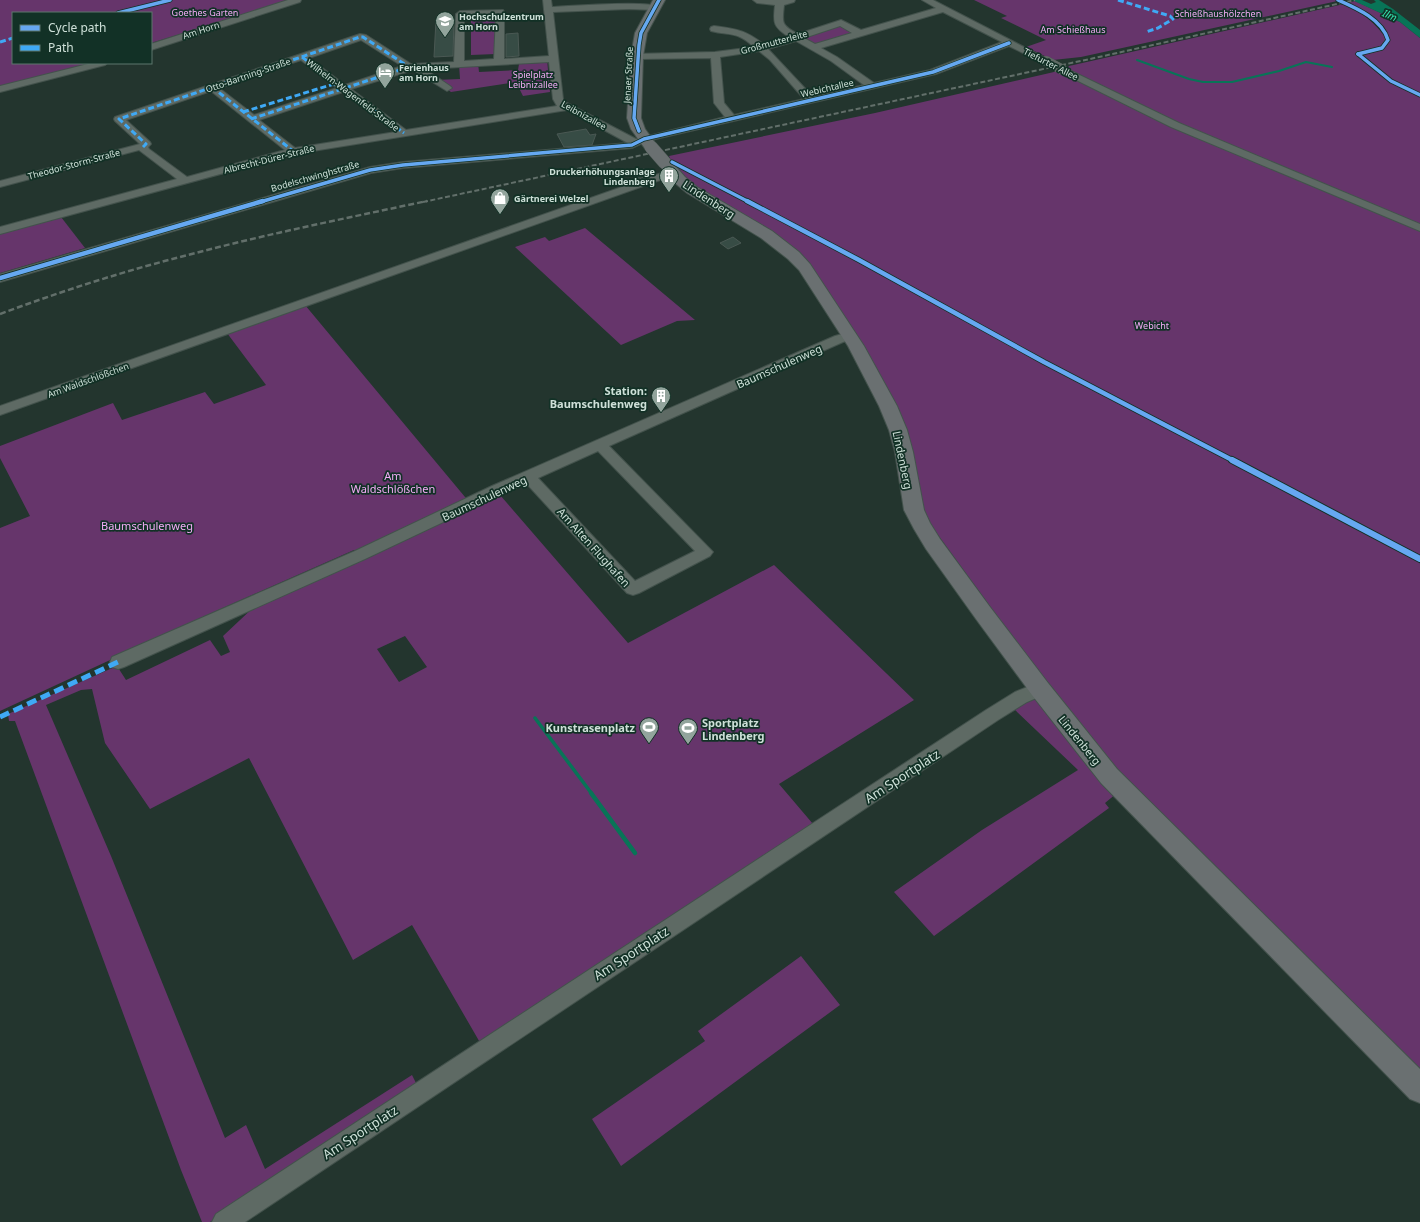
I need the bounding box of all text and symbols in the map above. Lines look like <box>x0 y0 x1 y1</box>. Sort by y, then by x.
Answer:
water label: Ilm <box>1380 5 1400 24</box>
park label: Goethes Garten <box>172 6 238 19</box>
park label: Schießhaushölzchen <box>1175 7 1261 20</box>
school or university icon: Hochschulzentrum am Horn <box>434 10 456 38</box>
place label: Hochschulzentrum am Horn <box>459 10 544 33</box>
legend <box>12 12 152 64</box>
street label: Am Horn <box>181 18 221 42</box>
text: Cycle path <box>48 19 106 36</box>
park label: Am Schießhaus <box>1041 23 1105 36</box>
street label: Großmutterleite <box>739 27 809 57</box>
text: Path <box>48 39 74 56</box>
street label: Tiefurter Allee <box>1021 45 1081 83</box>
street label: Jenaer Straße <box>620 46 636 105</box>
street label: Otto-Bartning-Straße <box>204 54 292 96</box>
street label: Wilhelm-Wagenfeld-Straße <box>304 56 402 134</box>
hotel icon: Ferienhaus am Horn <box>374 61 396 89</box>
place label: Ferienhaus am Horn <box>399 61 449 84</box>
park label: Spielplatz Leibnizallee <box>508 68 558 91</box>
street label: Webichtallee <box>799 76 855 100</box>
street label: Leibnizallee <box>559 97 609 133</box>
street label: Albrecht-Dürer-Straße <box>222 141 316 177</box>
street label: Theodor-Storm-Straße <box>26 145 122 183</box>
street label: Bodelschwinghstraße <box>269 157 361 195</box>
place label: Druckerhöhungsanlage Lindenberg <box>549 165 655 188</box>
building icon: Druckerhöhungsanlage Lindenberg <box>658 165 680 193</box>
street label: Lindenberg <box>680 177 738 221</box>
shop icon: Gärtnerei Welzel <box>489 187 511 215</box>
place label: Gärtnerei Welzel <box>514 192 589 205</box>
park label: Webicht <box>1135 319 1170 332</box>
street label: Baumschulenweg <box>734 340 824 392</box>
street label: Am Waldschlößchen <box>45 359 131 401</box>
place label: Station: Baumschulenweg <box>550 383 647 411</box>
building icon: Station: Baumschulenweg <box>650 385 672 413</box>
street label: Lindenberg <box>889 429 917 491</box>
park label: Am Waldschlößchen <box>351 468 435 496</box>
street label: Baumschulenweg <box>439 472 529 524</box>
street label: Am Alten Flughafen <box>554 504 634 590</box>
park label: Baumschulenweg <box>101 518 193 533</box>
street label: Lindenberg <box>1055 712 1105 768</box>
place label: Sportplatz Lindenberg <box>702 715 765 743</box>
sports icon: Kunstrasenplatz <box>638 716 660 744</box>
sports icon: Sportplatz Lindenberg <box>677 717 699 745</box>
place label: Kunstrasenplatz <box>546 720 636 735</box>
street label: Am Sportplatz <box>861 745 943 807</box>
street label: Am Sportplatz <box>590 922 672 984</box>
street label: Am Sportplatz <box>319 1101 401 1163</box>

